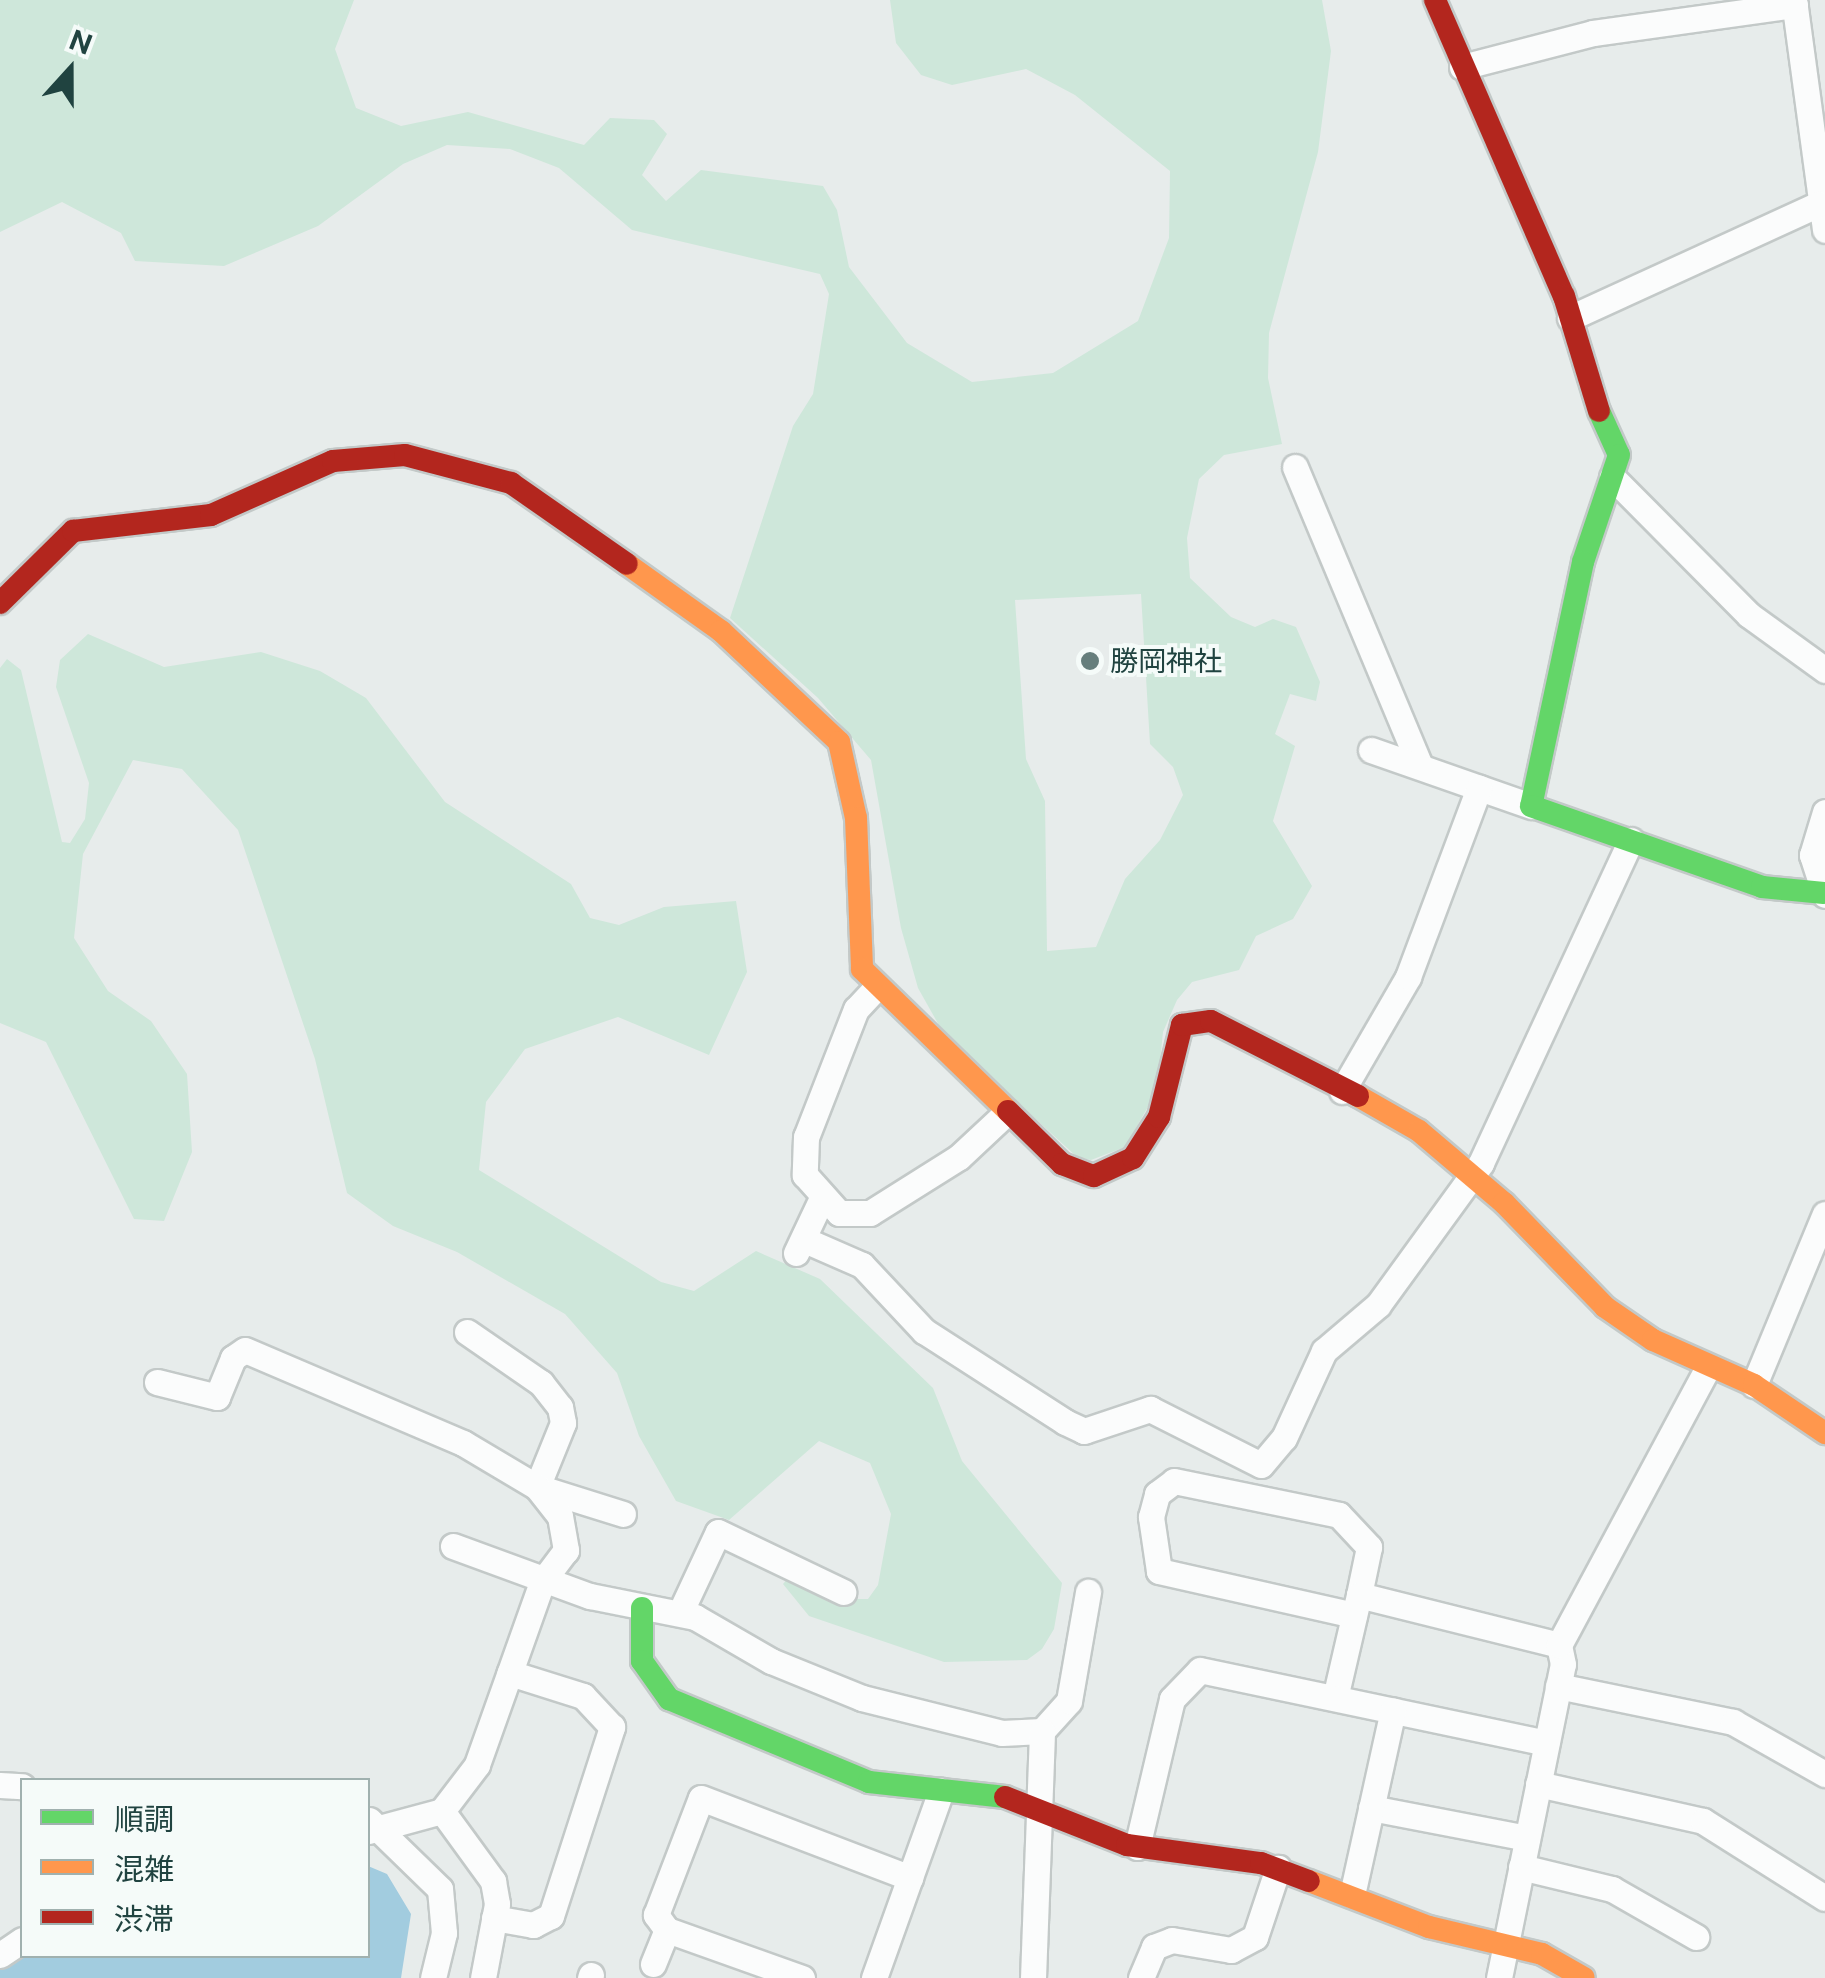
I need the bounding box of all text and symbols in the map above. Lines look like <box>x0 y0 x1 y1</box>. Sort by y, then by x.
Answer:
north arrow <box>20 20 120 120</box>
text: N <box>65 22 97 61</box>
place label: 勝岡神社 <box>1110 644 1222 678</box>
marker: 勝岡神社 <box>1079 650 1101 672</box>
legend <box>20 1778 370 1958</box>
text: 順調 <box>114 1801 174 1837</box>
text: 混雑 <box>114 1851 174 1887</box>
text: 渋滞 <box>114 1901 174 1937</box>

